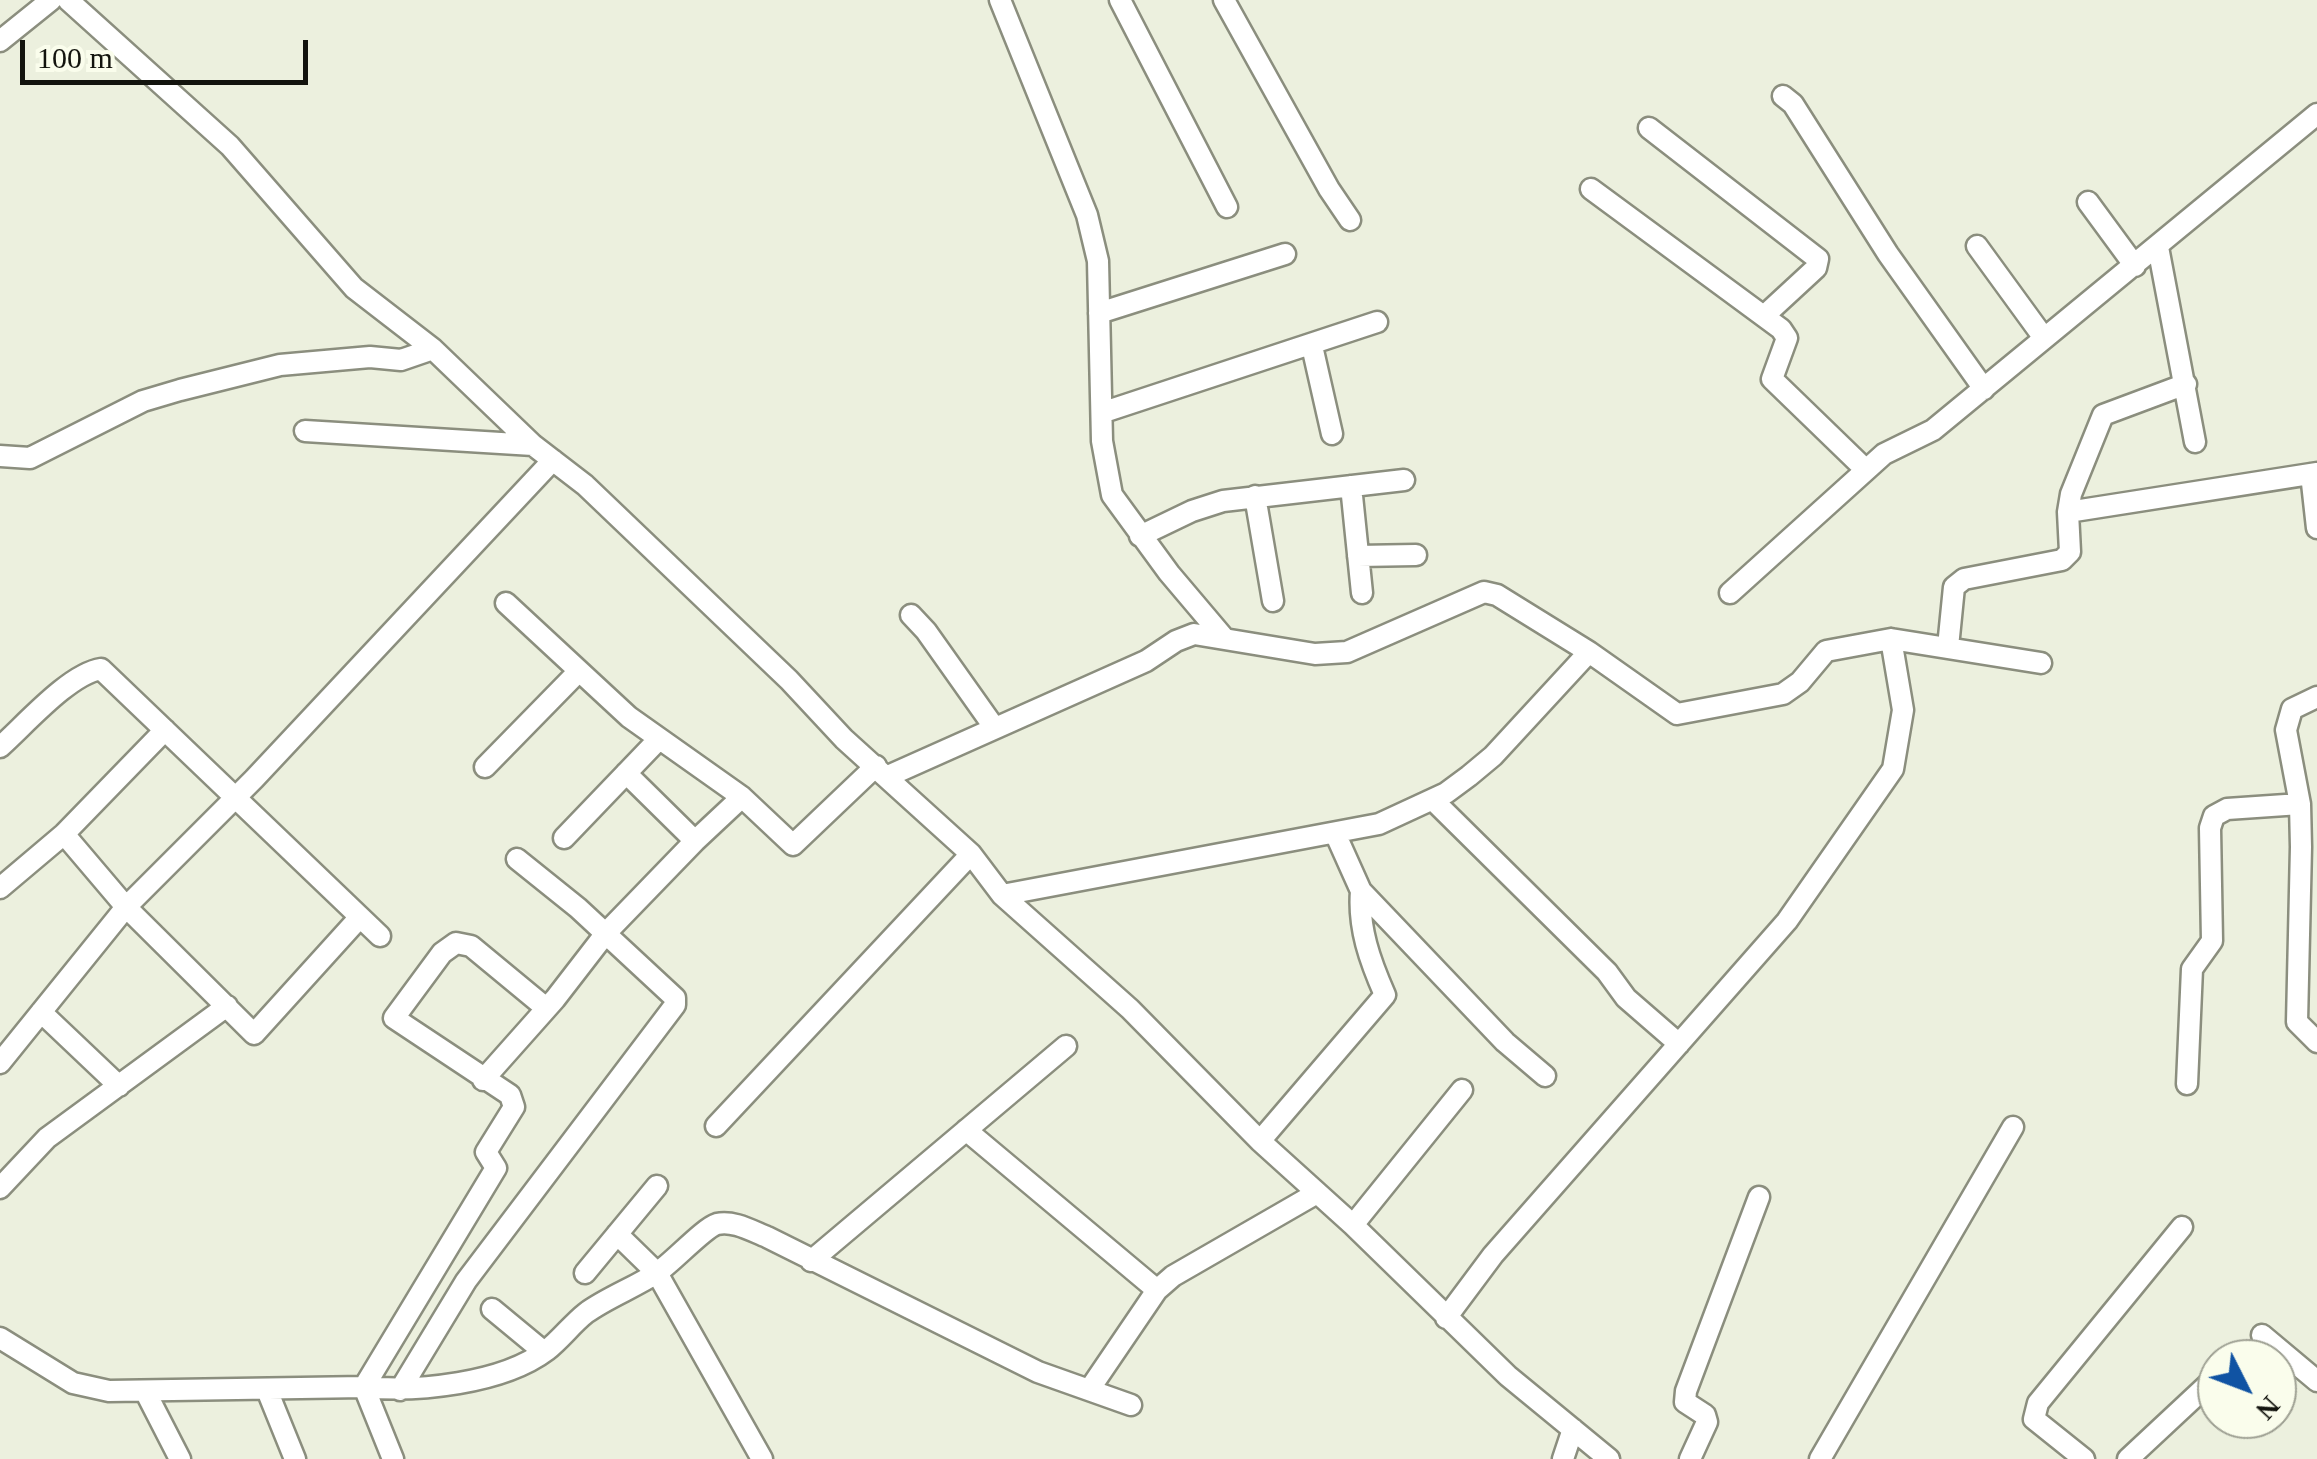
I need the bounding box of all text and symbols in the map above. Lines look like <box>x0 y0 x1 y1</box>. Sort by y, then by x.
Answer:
scale bar <box>25 20 312 82</box>
text: 100 m <box>37 41 113 74</box>
north arrow <box>2197 1339 2297 1439</box>
text: N <box>2250 1390 2286 1426</box>

